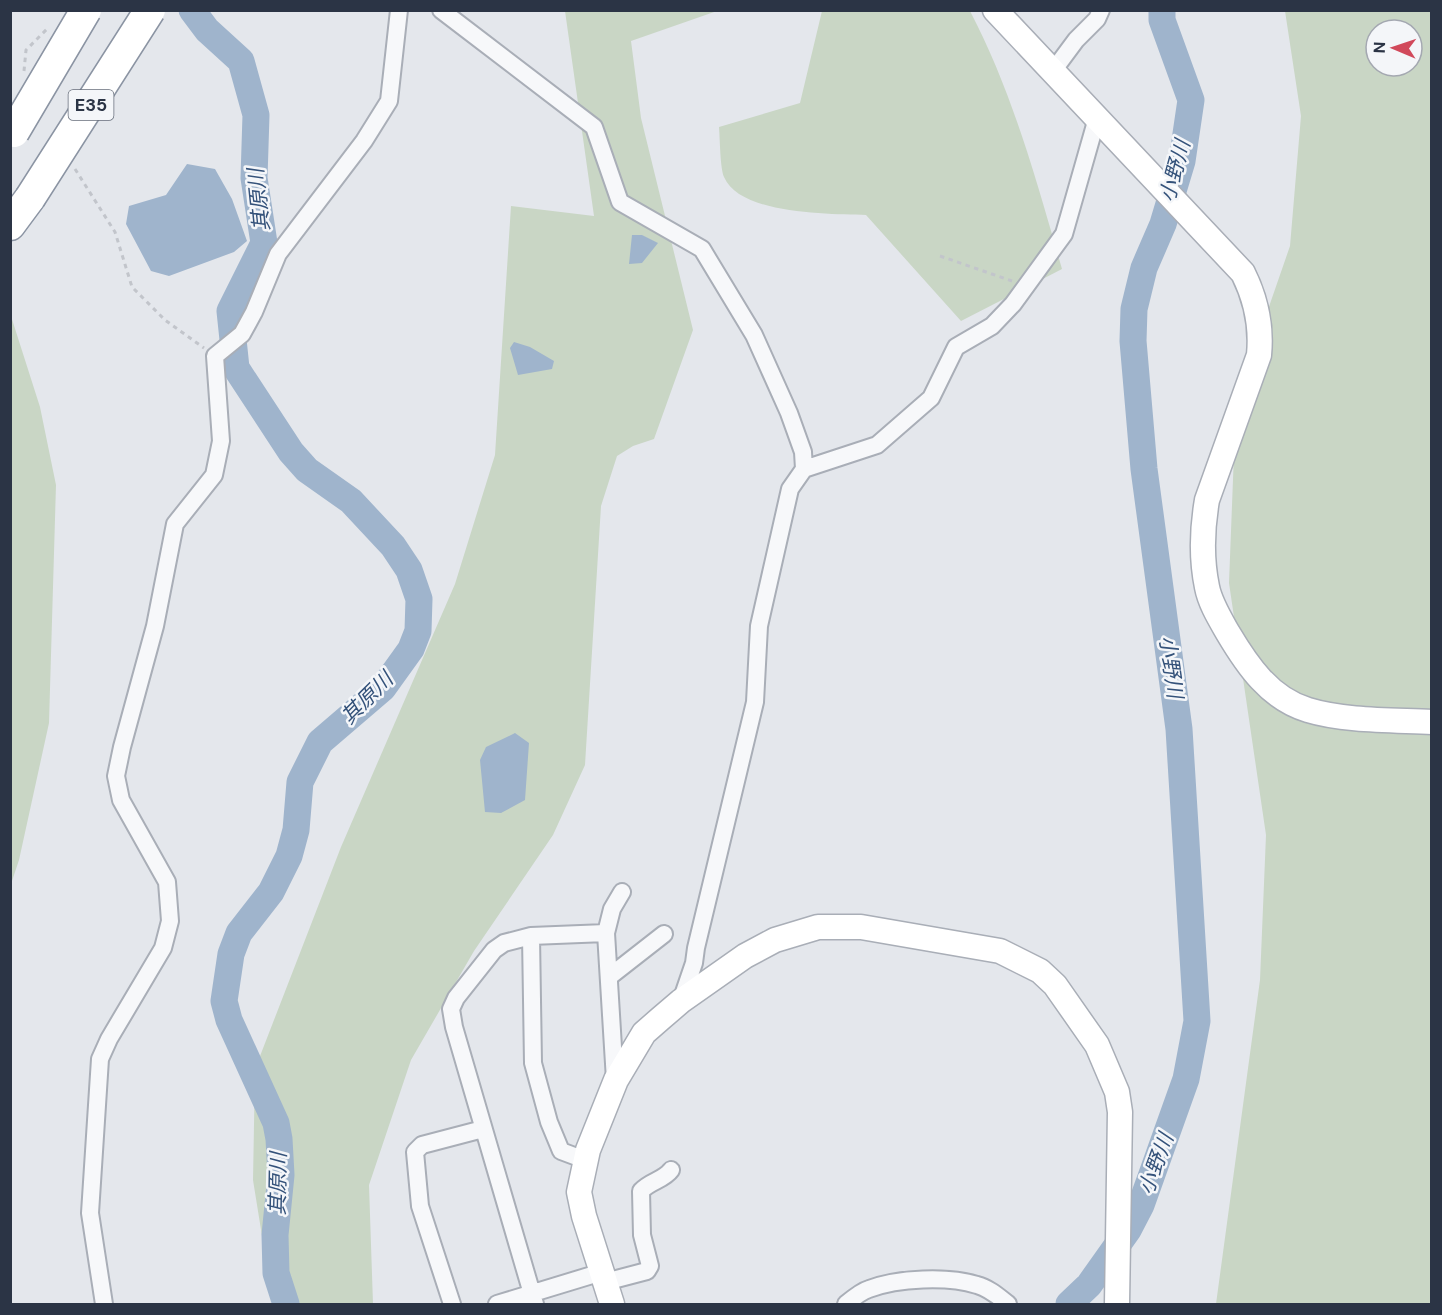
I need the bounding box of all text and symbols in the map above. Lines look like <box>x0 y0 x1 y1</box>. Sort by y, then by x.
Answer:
north arrow <box>1364 18 1424 78</box>
text: N <box>1369 41 1390 54</box>
road number: E35 <box>68 90 113 120</box>
water label: 小野川 <box>1153 135 1197 205</box>
water label: 其原川 <box>242 165 276 233</box>
water label: 小野川 <box>1153 634 1190 702</box>
water label: 其原川 <box>335 664 401 730</box>
water label: 小野川 <box>1132 1128 1181 1198</box>
water label: 其原川 <box>263 1150 293 1216</box>

